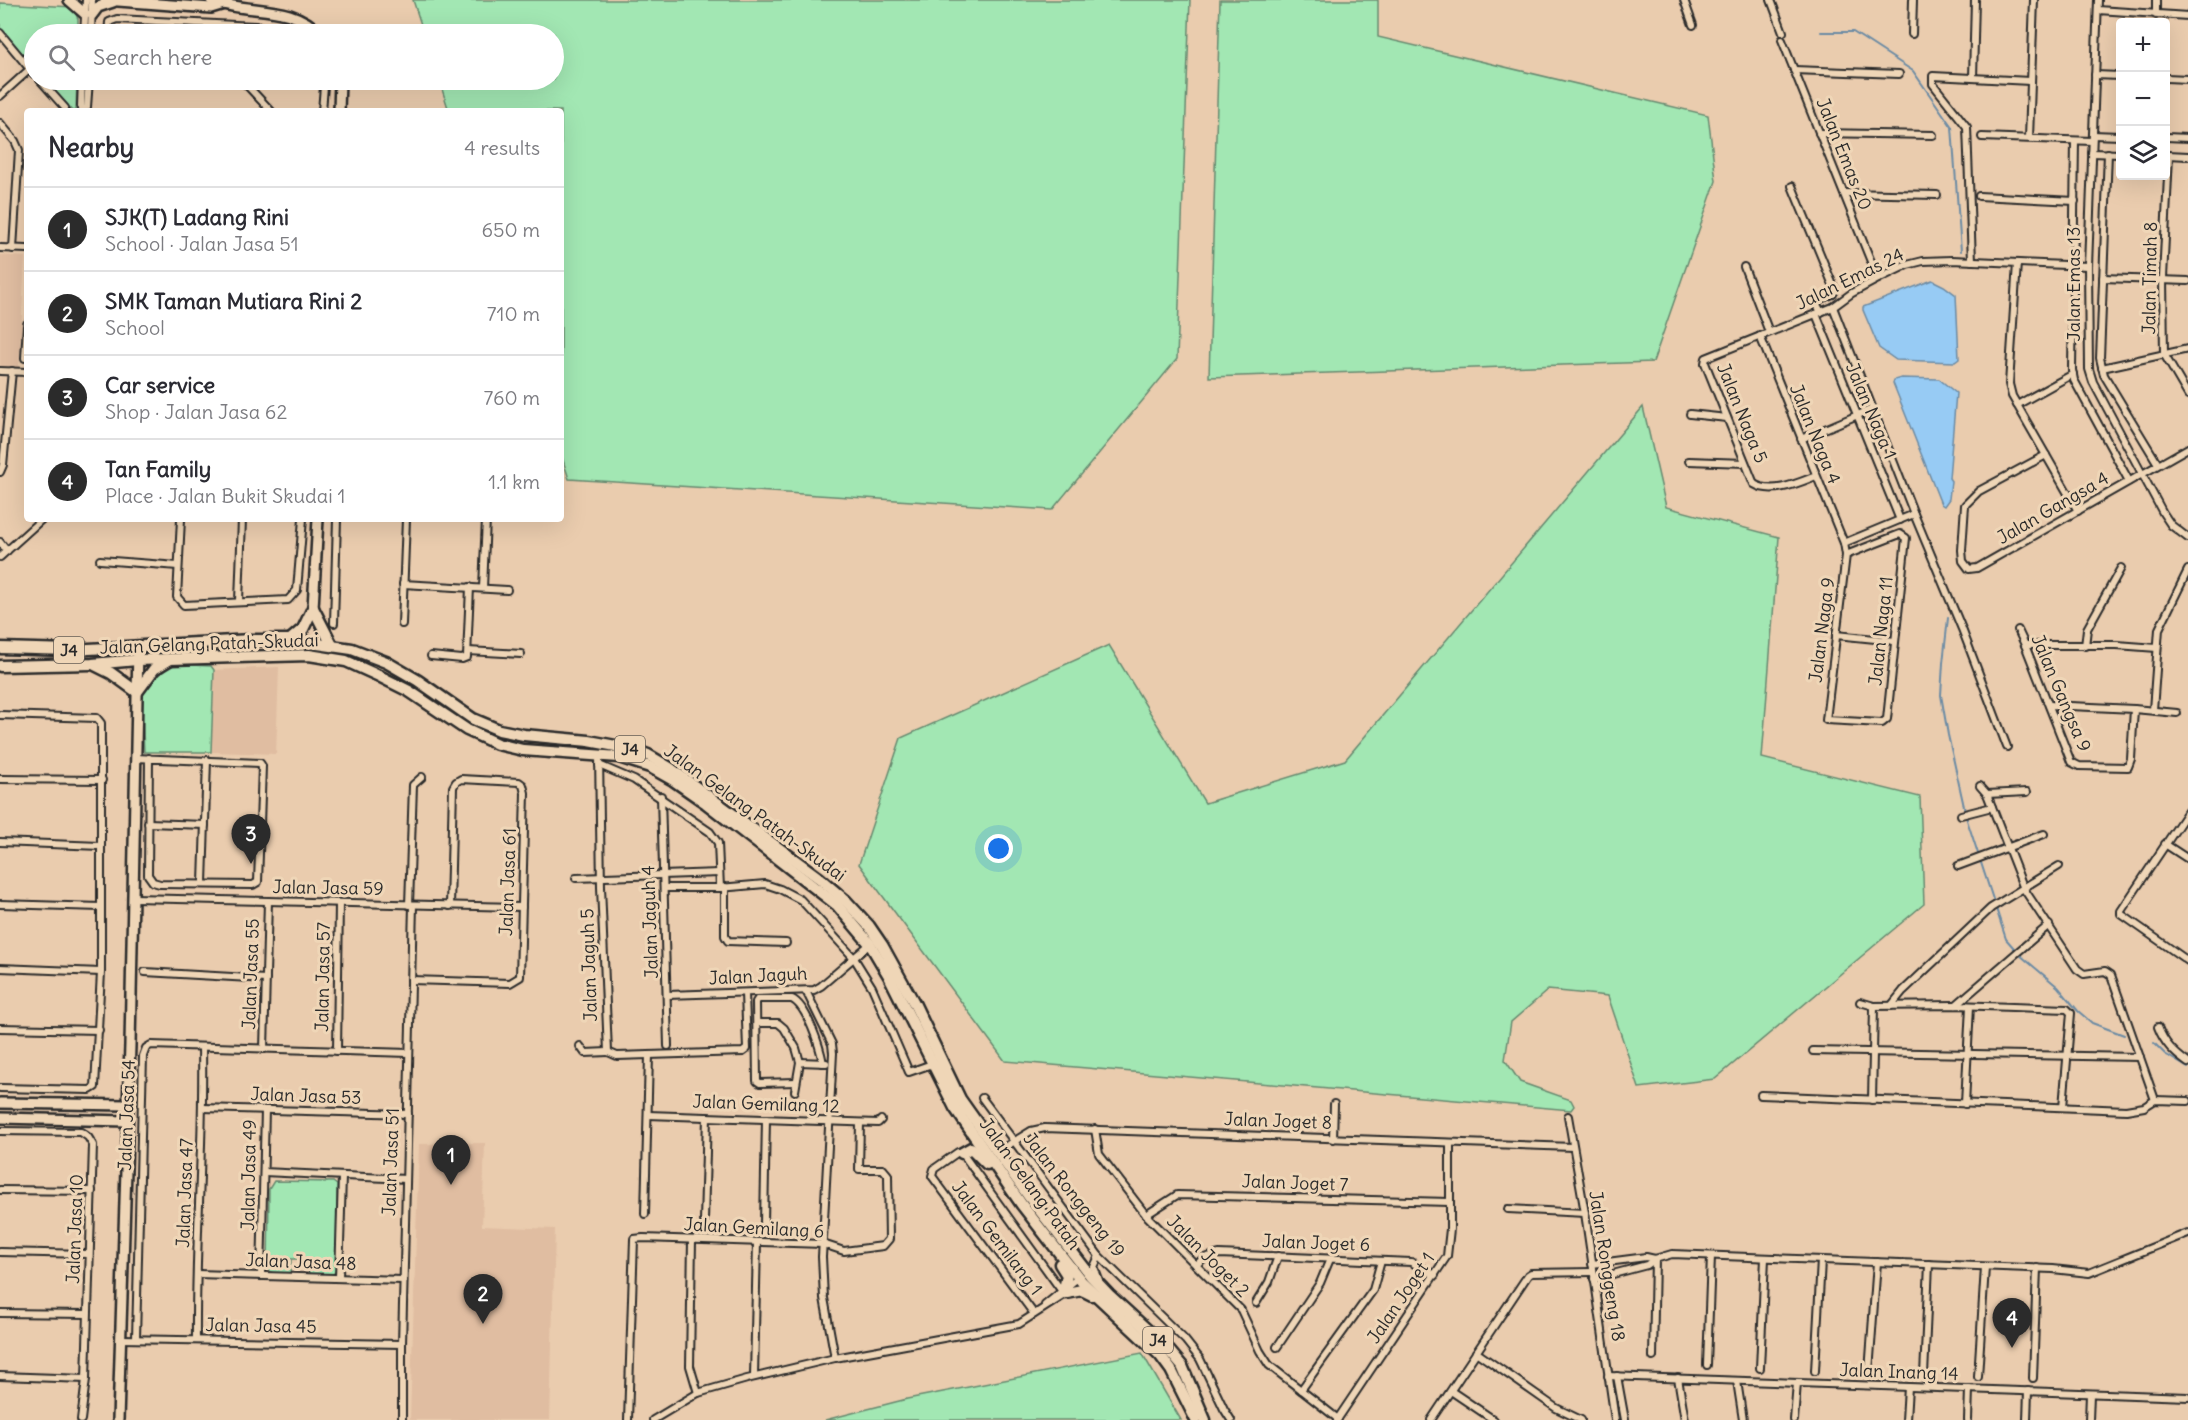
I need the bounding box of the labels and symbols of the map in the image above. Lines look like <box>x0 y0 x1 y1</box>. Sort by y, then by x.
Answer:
street label: Jalan Emas 20 <box>1811 94 1877 213</box>
street label: Jalan Timah 8 <box>2137 221 2162 335</box>
street label: Jalan Emas 13 <box>2062 227 2085 341</box>
street label: Jalan Emas 24 <box>1792 242 1908 315</box>
street label: Jalan Naga 5 <box>1712 359 1773 466</box>
street label: Jalan Naga 1 <box>1841 359 1902 463</box>
street label: Jalan Naga 4 <box>1785 380 1846 487</box>
street label: Jalan Gangsa 4 <box>1993 466 2113 549</box>
street label: Jalan Naga 11 <box>1863 575 1898 687</box>
street label: Jalan Naga 9 <box>1804 576 1839 684</box>
street label: Jalan Gelang Patah-Skudai <box>99 628 319 659</box>
street label: Jalan Gangsa 9 <box>2026 631 2097 755</box>
road number: J4 <box>54 637 84 663</box>
road number: J4 <box>615 736 645 762</box>
street label: Jalan Gelang Patah-Skudai <box>660 739 851 886</box>
pin: 3 <box>232 814 270 864</box>
street label: Jalan Jasa 61 <box>494 828 521 936</box>
your location <box>984 834 1013 863</box>
street label: Jalan Jaguh 4 <box>636 865 663 979</box>
street label: Jalan Jasa 59 <box>272 875 384 900</box>
street label: Jalan Jaguh 5 <box>575 908 602 1022</box>
street label: Jalan Jasa 55 <box>237 918 264 1030</box>
street label: Jalan Jasa 57 <box>310 922 335 1032</box>
street label: Jalan Jaguh <box>708 961 808 990</box>
street label: Jalan Jasa 54 <box>113 1059 140 1171</box>
street label: Jalan Jasa 53 <box>250 1082 362 1109</box>
street label: Jalan Gemilang 12 <box>692 1089 840 1118</box>
street label: Jalan Joget 8 <box>1224 1107 1332 1134</box>
street label: Jalan Jasa 51 <box>377 1108 404 1216</box>
street label: Jalan Gelang Patah <box>975 1113 1086 1254</box>
street label: Jalan Jasa 49 <box>236 1119 261 1231</box>
street label: Jalan Ronggeng 19 <box>1018 1128 1130 1262</box>
pin: 1 <box>432 1136 470 1185</box>
street label: Jalan Jasa 47 <box>171 1138 198 1248</box>
street label: Jalan Joget 7 <box>1241 1169 1349 1196</box>
street label: Jalan Jasa 10 <box>61 1174 88 1284</box>
street label: Jalan Gemilang 1 <box>947 1176 1048 1299</box>
street label: Jalan Ronggeng 18 <box>1584 1189 1631 1343</box>
street label: Jalan Joget 2 <box>1162 1209 1255 1302</box>
street label: Jalan Gemilang 6 <box>683 1212 825 1243</box>
street label: Jalan Joget 6 <box>1262 1229 1370 1256</box>
street label: Jalan Jasa 48 <box>245 1248 357 1275</box>
street label: Jalan Joget 1 <box>1362 1248 1439 1348</box>
pin: 2 <box>464 1274 502 1324</box>
pin: 4 <box>1992 1298 2032 1348</box>
street label: Jalan Jasa 45 <box>205 1313 317 1338</box>
road number: J4 <box>1143 1327 1173 1353</box>
street label: Jalan Inang 14 <box>1839 1358 1959 1385</box>

